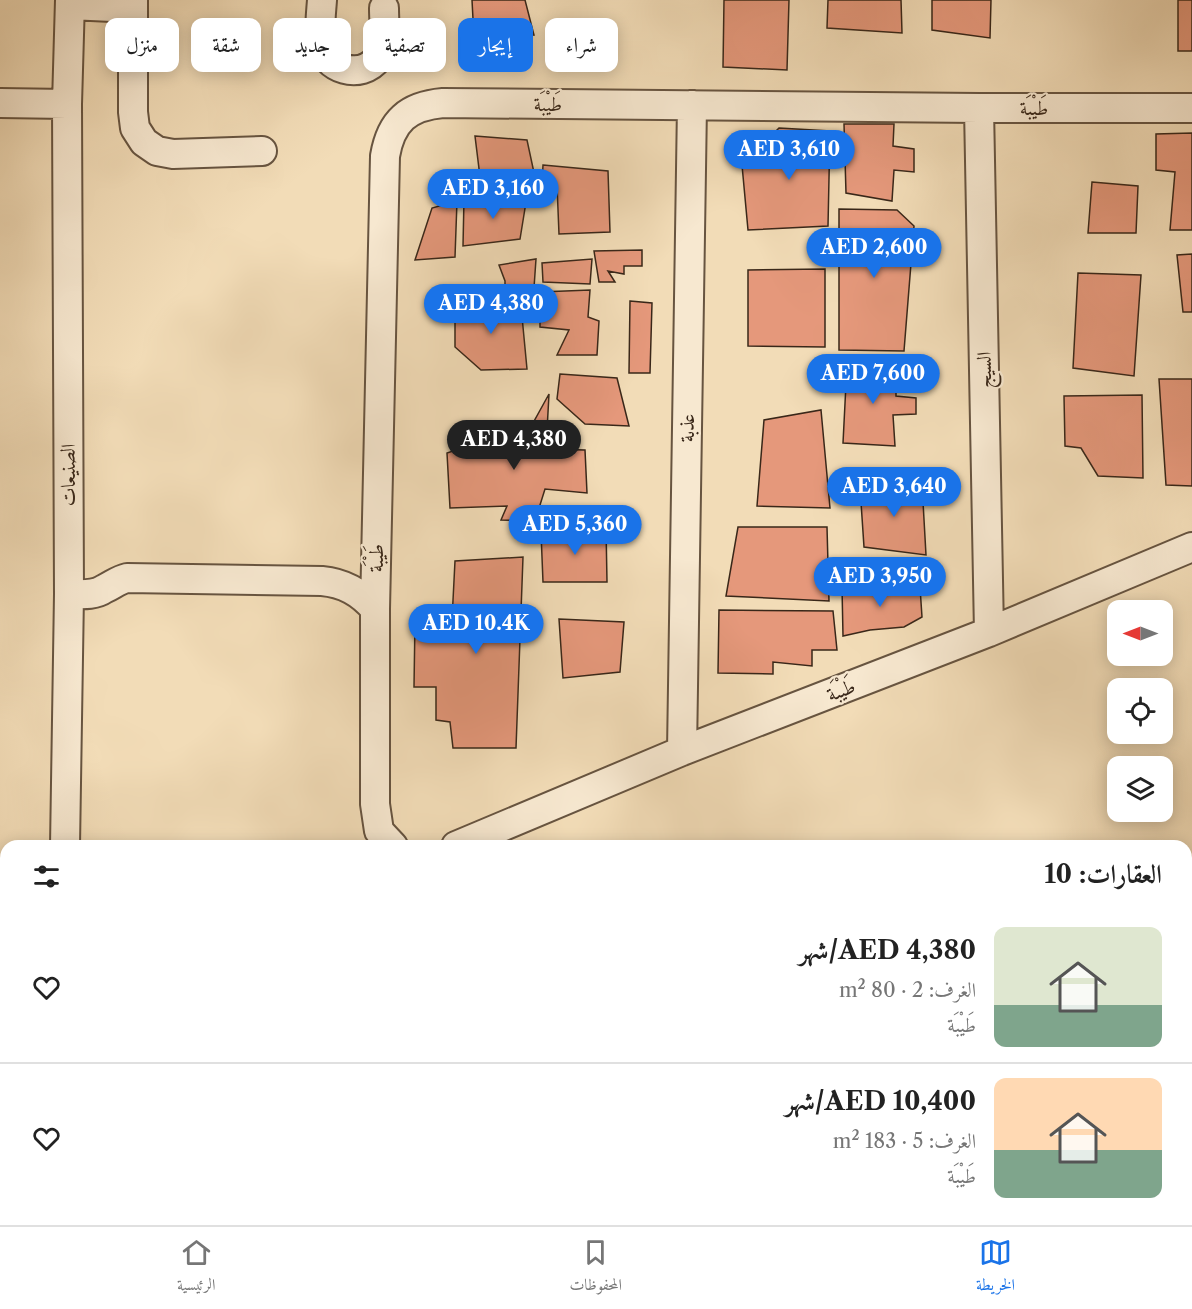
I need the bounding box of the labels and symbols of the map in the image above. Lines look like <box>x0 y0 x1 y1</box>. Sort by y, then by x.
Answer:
street label: طَيْبَة <box>533 89 563 116</box>
street label: طَيْبَة <box>1020 93 1048 120</box>
pin: AED 3,610 <box>720 130 858 181</box>
pin: AED 3,160 <box>424 169 562 220</box>
pin: AED 2,600 <box>805 228 943 279</box>
pin: AED 4,380 <box>422 284 560 335</box>
street label: السيج <box>972 351 1002 389</box>
pin: AED 7,600 <box>804 354 942 405</box>
street label: عذبة <box>675 413 699 443</box>
pin: AED 4,380 <box>445 420 583 471</box>
street label: الصنيعات <box>56 444 80 506</box>
pin: AED 3,640 <box>825 467 963 518</box>
pin: AED 5,360 <box>506 505 644 556</box>
street label: طَيْبَة <box>361 543 388 573</box>
pin: AED 3,950 <box>811 557 949 608</box>
north arrow <box>1107 600 1173 666</box>
pin: AED 10.4K <box>407 604 545 655</box>
street label: طَيْبَة <box>822 671 859 706</box>

